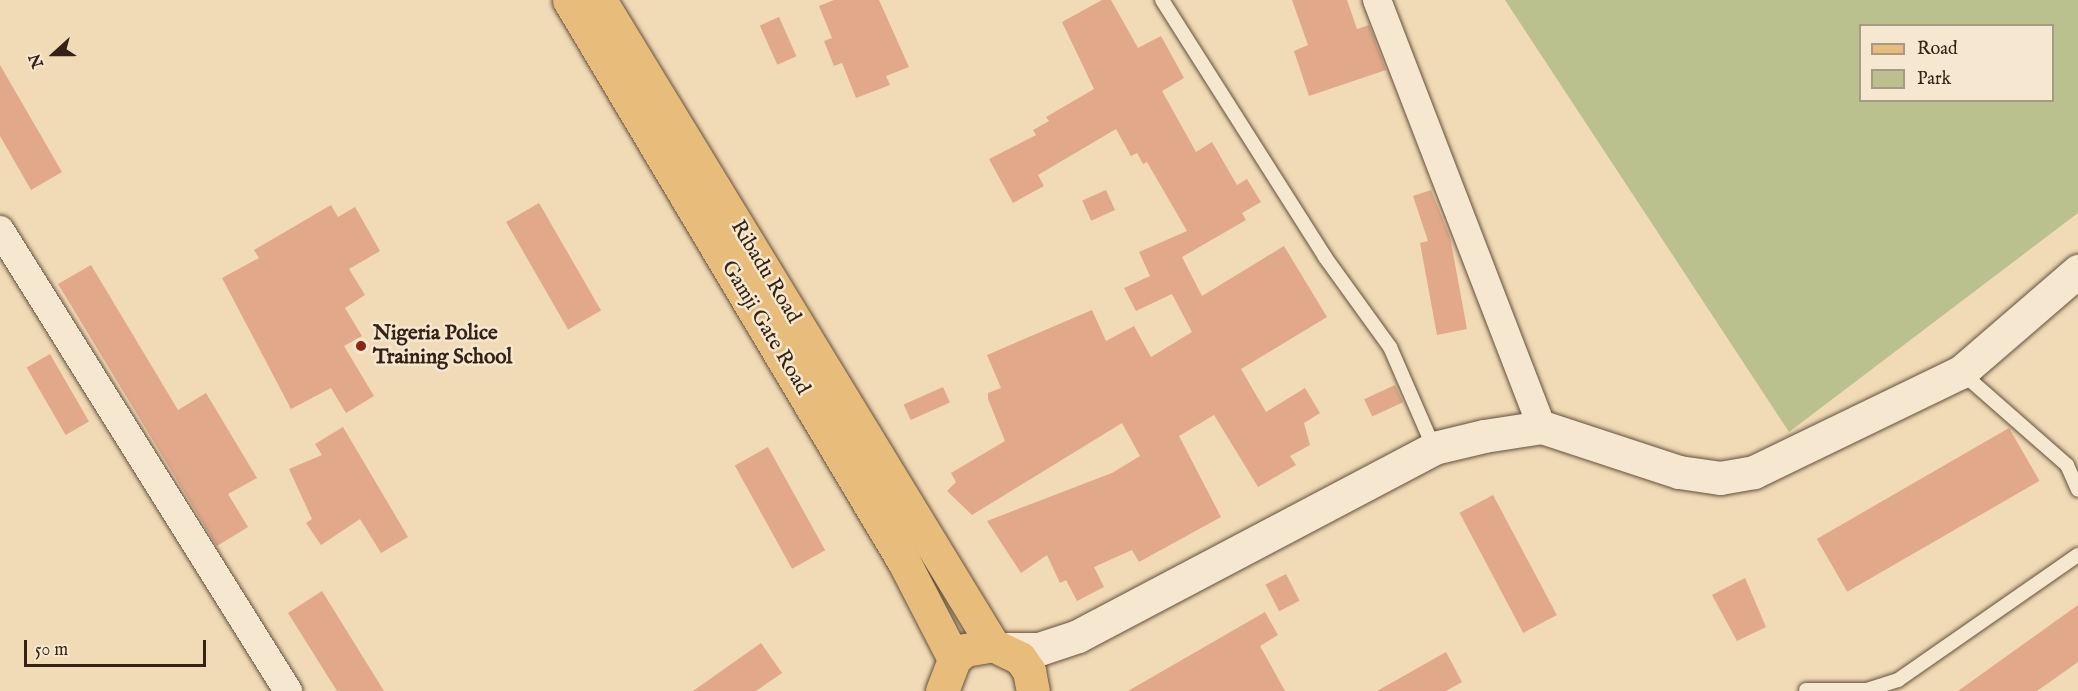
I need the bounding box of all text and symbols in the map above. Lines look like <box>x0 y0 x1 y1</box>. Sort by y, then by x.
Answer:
north arrow <box>24 24 84 84</box>
legend <box>1859 24 2054 102</box>
text: Road <box>1917 38 1958 61</box>
text: N <box>25 50 49 70</box>
text: Park <box>1917 68 1951 91</box>
street label: Ribadu Road <box>724 216 806 328</box>
street label: Gamji Gate Road <box>715 256 815 400</box>
place label: Nigeria Police Training School <box>373 321 512 371</box>
marker: Nigeria Police Training School <box>354 339 368 353</box>
scale bar <box>27 628 208 666</box>
text: 50 m <box>35 639 68 662</box>

